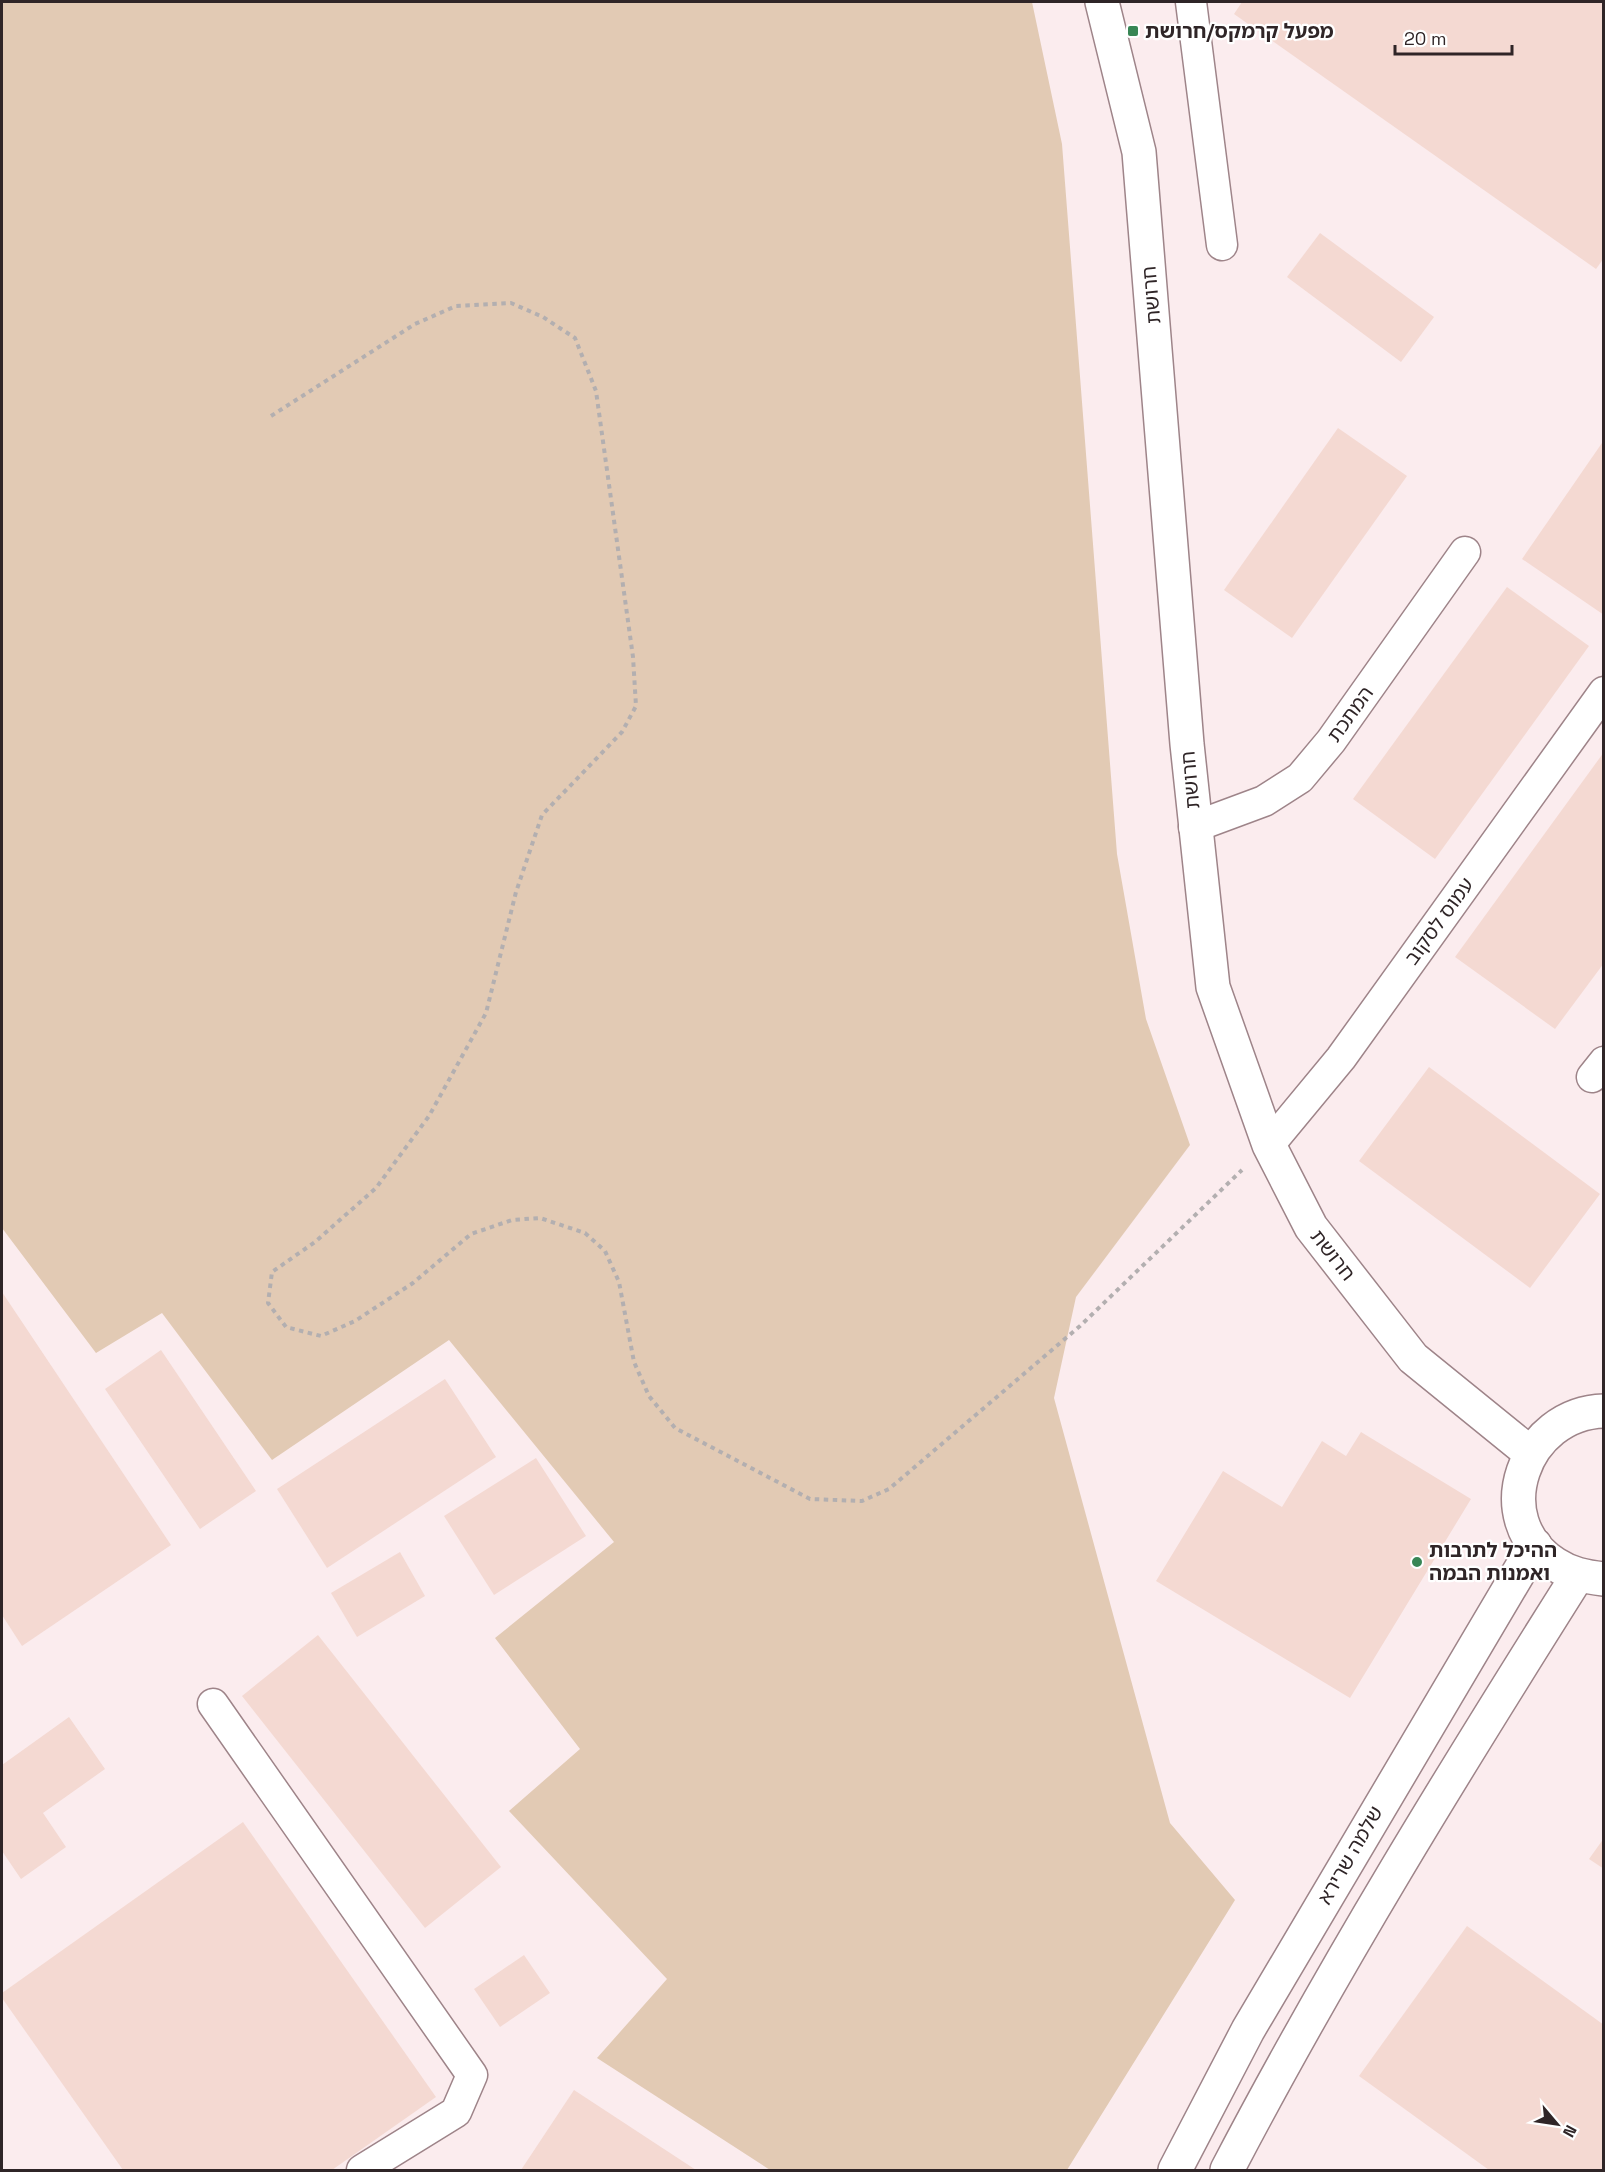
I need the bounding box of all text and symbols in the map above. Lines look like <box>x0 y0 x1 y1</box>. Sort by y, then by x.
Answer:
place label: מפעל קרמקס/חרושת <box>1145 18 1334 44</box>
scale bar <box>1395 18 1512 56</box>
marker: מפעל קרמקס/חרושת <box>1126 24 1140 38</box>
text: 20 m <box>1404 27 1447 50</box>
street label: חרושת <box>1136 265 1166 325</box>
street label: המתכת <box>1321 681 1379 747</box>
street label: חרושת <box>1175 750 1205 810</box>
street label: עמוס לסקוב <box>1399 872 1479 970</box>
street label: חרושת <box>1305 1224 1361 1286</box>
place label: ההיכל לתרבות ואמנות הבמה <box>1429 1537 1557 1586</box>
marker: ההיכל לתרבות ואמנות הבמה <box>1410 1555 1424 1569</box>
street label: שלמה שרירא <box>1311 1801 1389 1909</box>
north arrow <box>1527 2094 1587 2154</box>
text: N <box>1558 2121 1581 2141</box>

